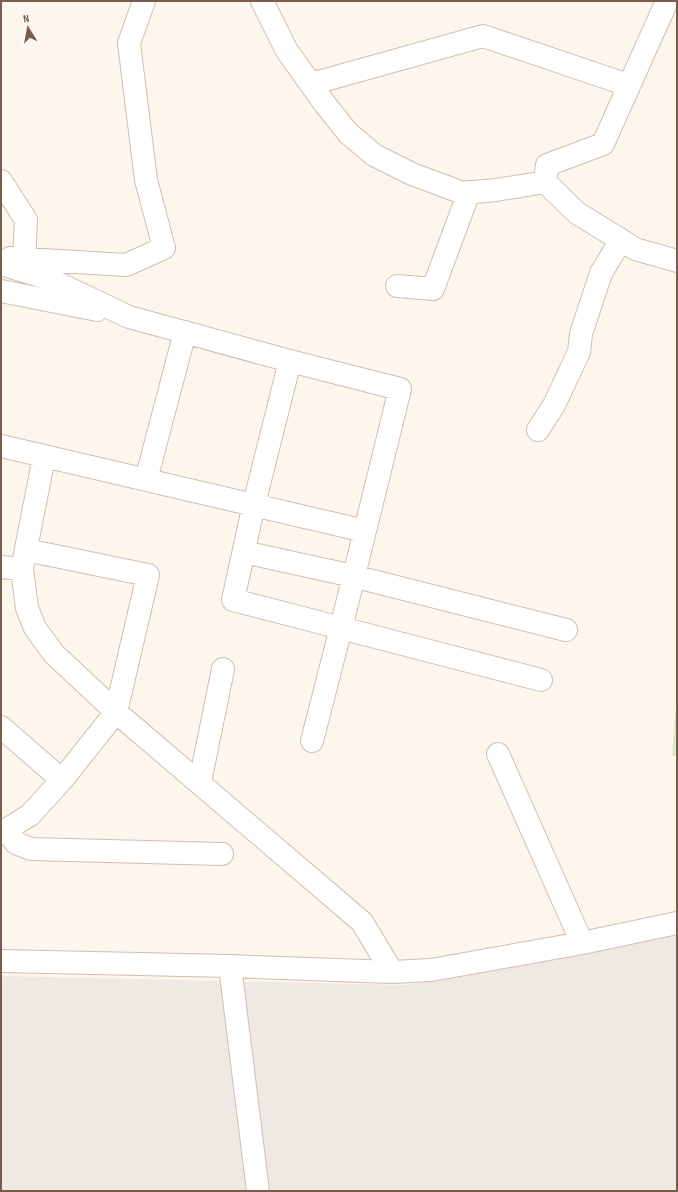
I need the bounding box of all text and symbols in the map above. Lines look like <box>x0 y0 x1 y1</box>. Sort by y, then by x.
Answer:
north arrow <box>8 8 48 48</box>
text: N <box>22 12 30 26</box>

